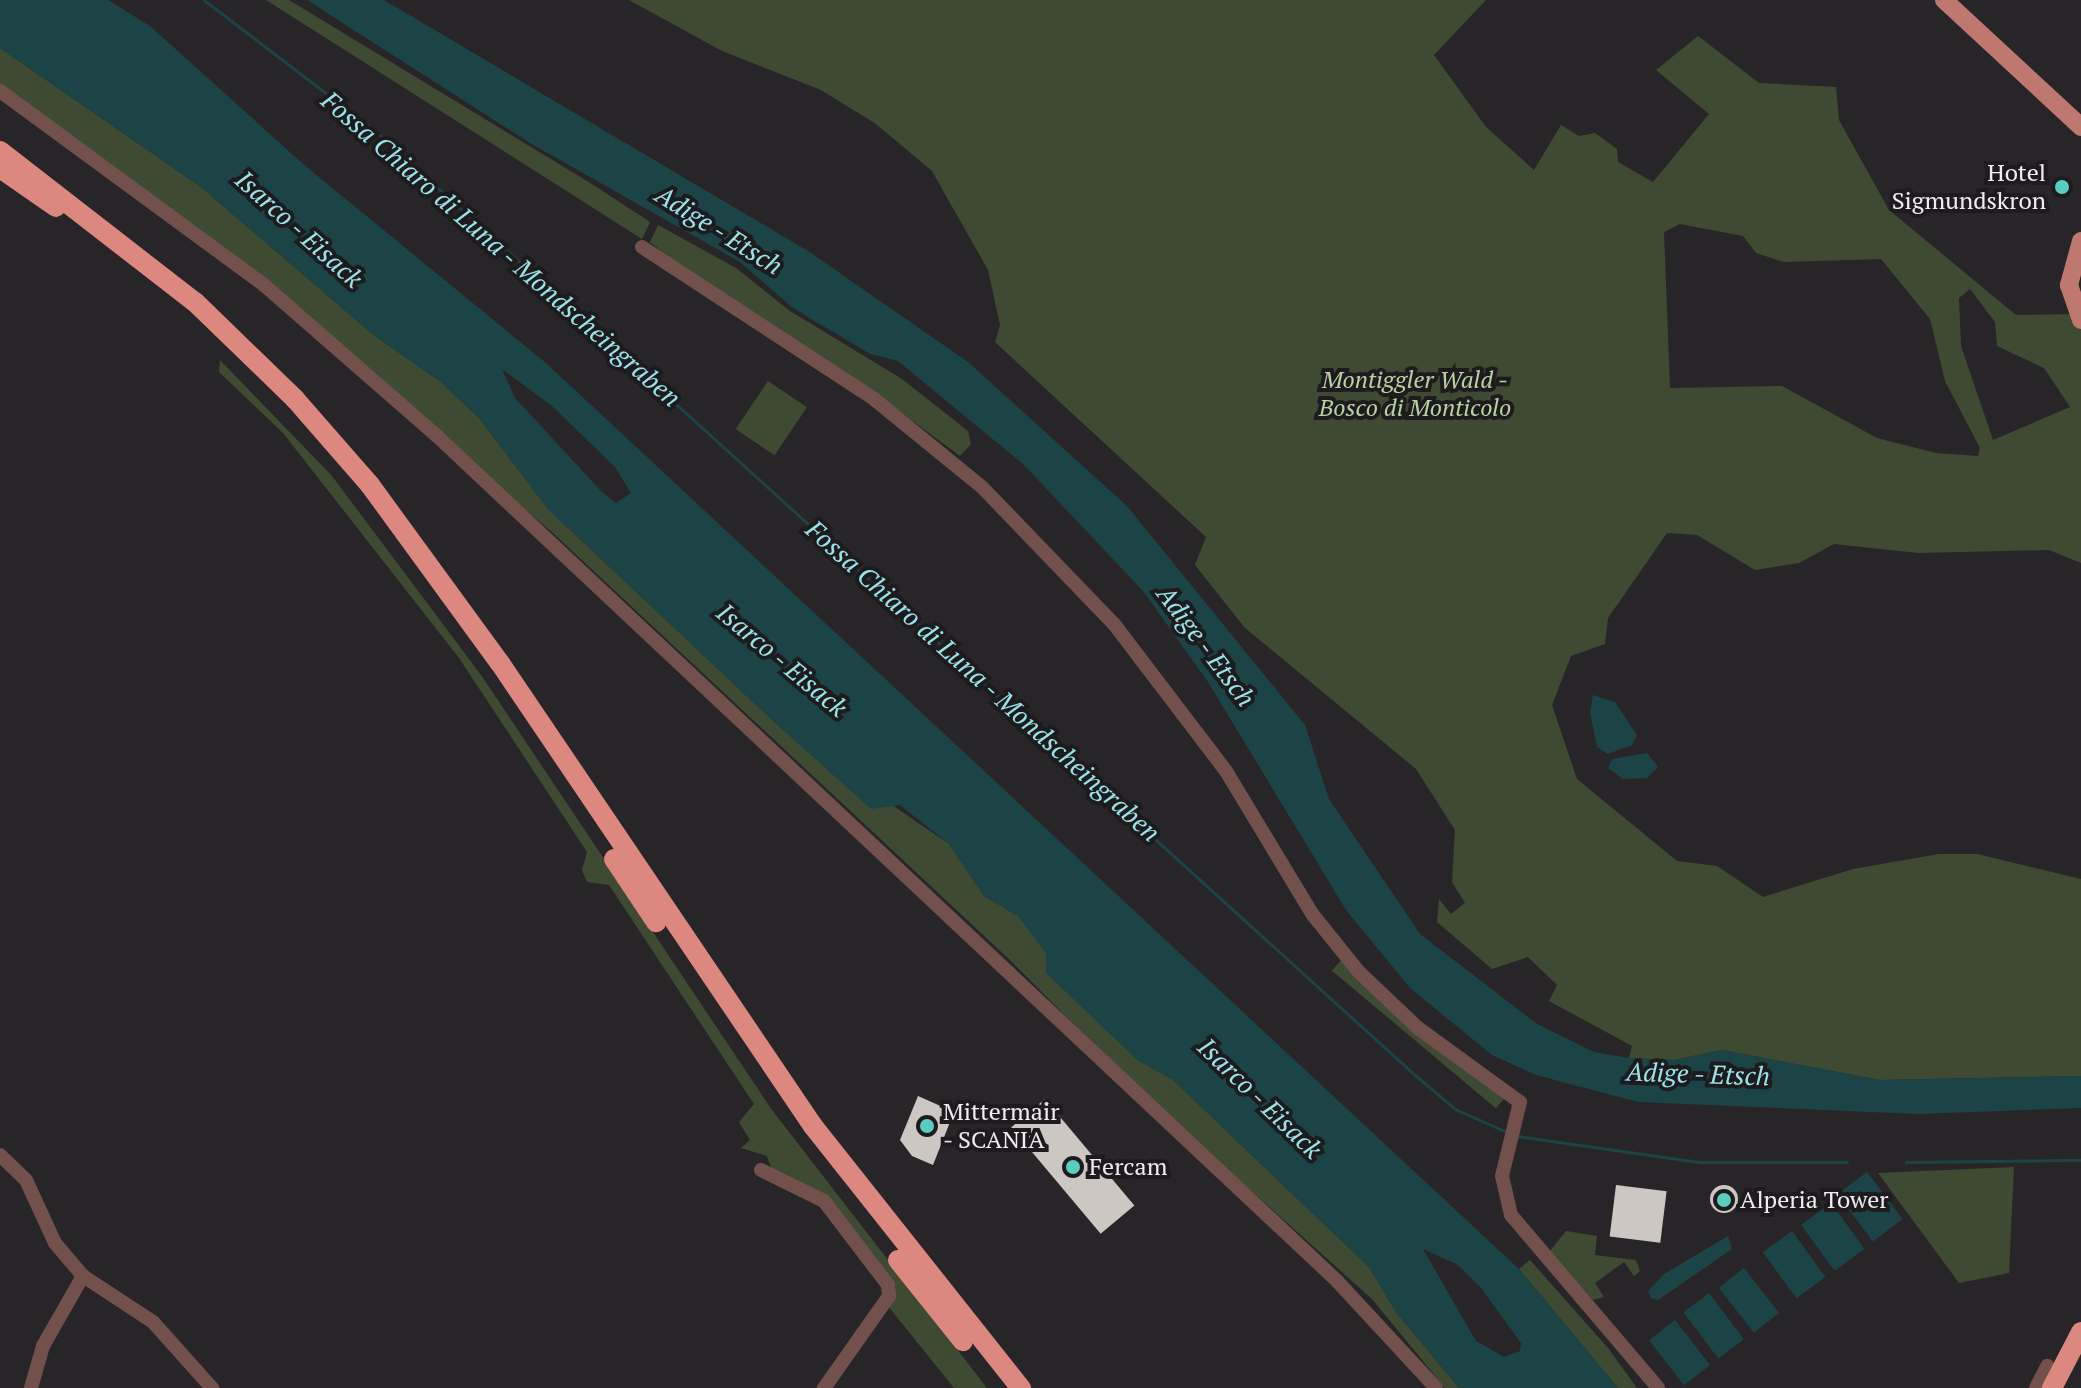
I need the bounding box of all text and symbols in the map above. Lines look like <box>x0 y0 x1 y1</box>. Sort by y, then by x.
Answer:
water label: Fossa Chiaro di Luna - Mondscheingraben <box>314 84 688 414</box>
place label: Hotel Sigmundskron <box>1892 159 2046 215</box>
water label: Isarco - Eisack <box>228 163 370 295</box>
water label: Adige - Etsch <box>649 178 789 282</box>
marker: Hotel Sigmundskron <box>2053 178 2071 196</box>
park label: Montiggler Wald - Bosco di Monticolo <box>1319 366 1511 422</box>
water label: Fossa Chiaro di Luna - Mondscheingraben <box>799 513 1167 849</box>
water label: Adige - Etsch <box>1150 578 1262 714</box>
water label: Isarco - Eisack <box>710 596 854 724</box>
water label: Isarco - Eisack <box>1191 1030 1329 1166</box>
water label: Adige - Etsch <box>1625 1056 1771 1092</box>
place label: Mittermair - SCANIA <box>943 1098 1059 1154</box>
marker: Mittermair - SCANIA <box>918 1117 936 1135</box>
place label: Fercam <box>1089 1153 1167 1181</box>
marker: Fercam <box>1064 1158 1082 1176</box>
place label: Alperia Tower <box>1740 1186 1888 1214</box>
marker: Alperia Tower <box>1715 1191 1733 1209</box>

